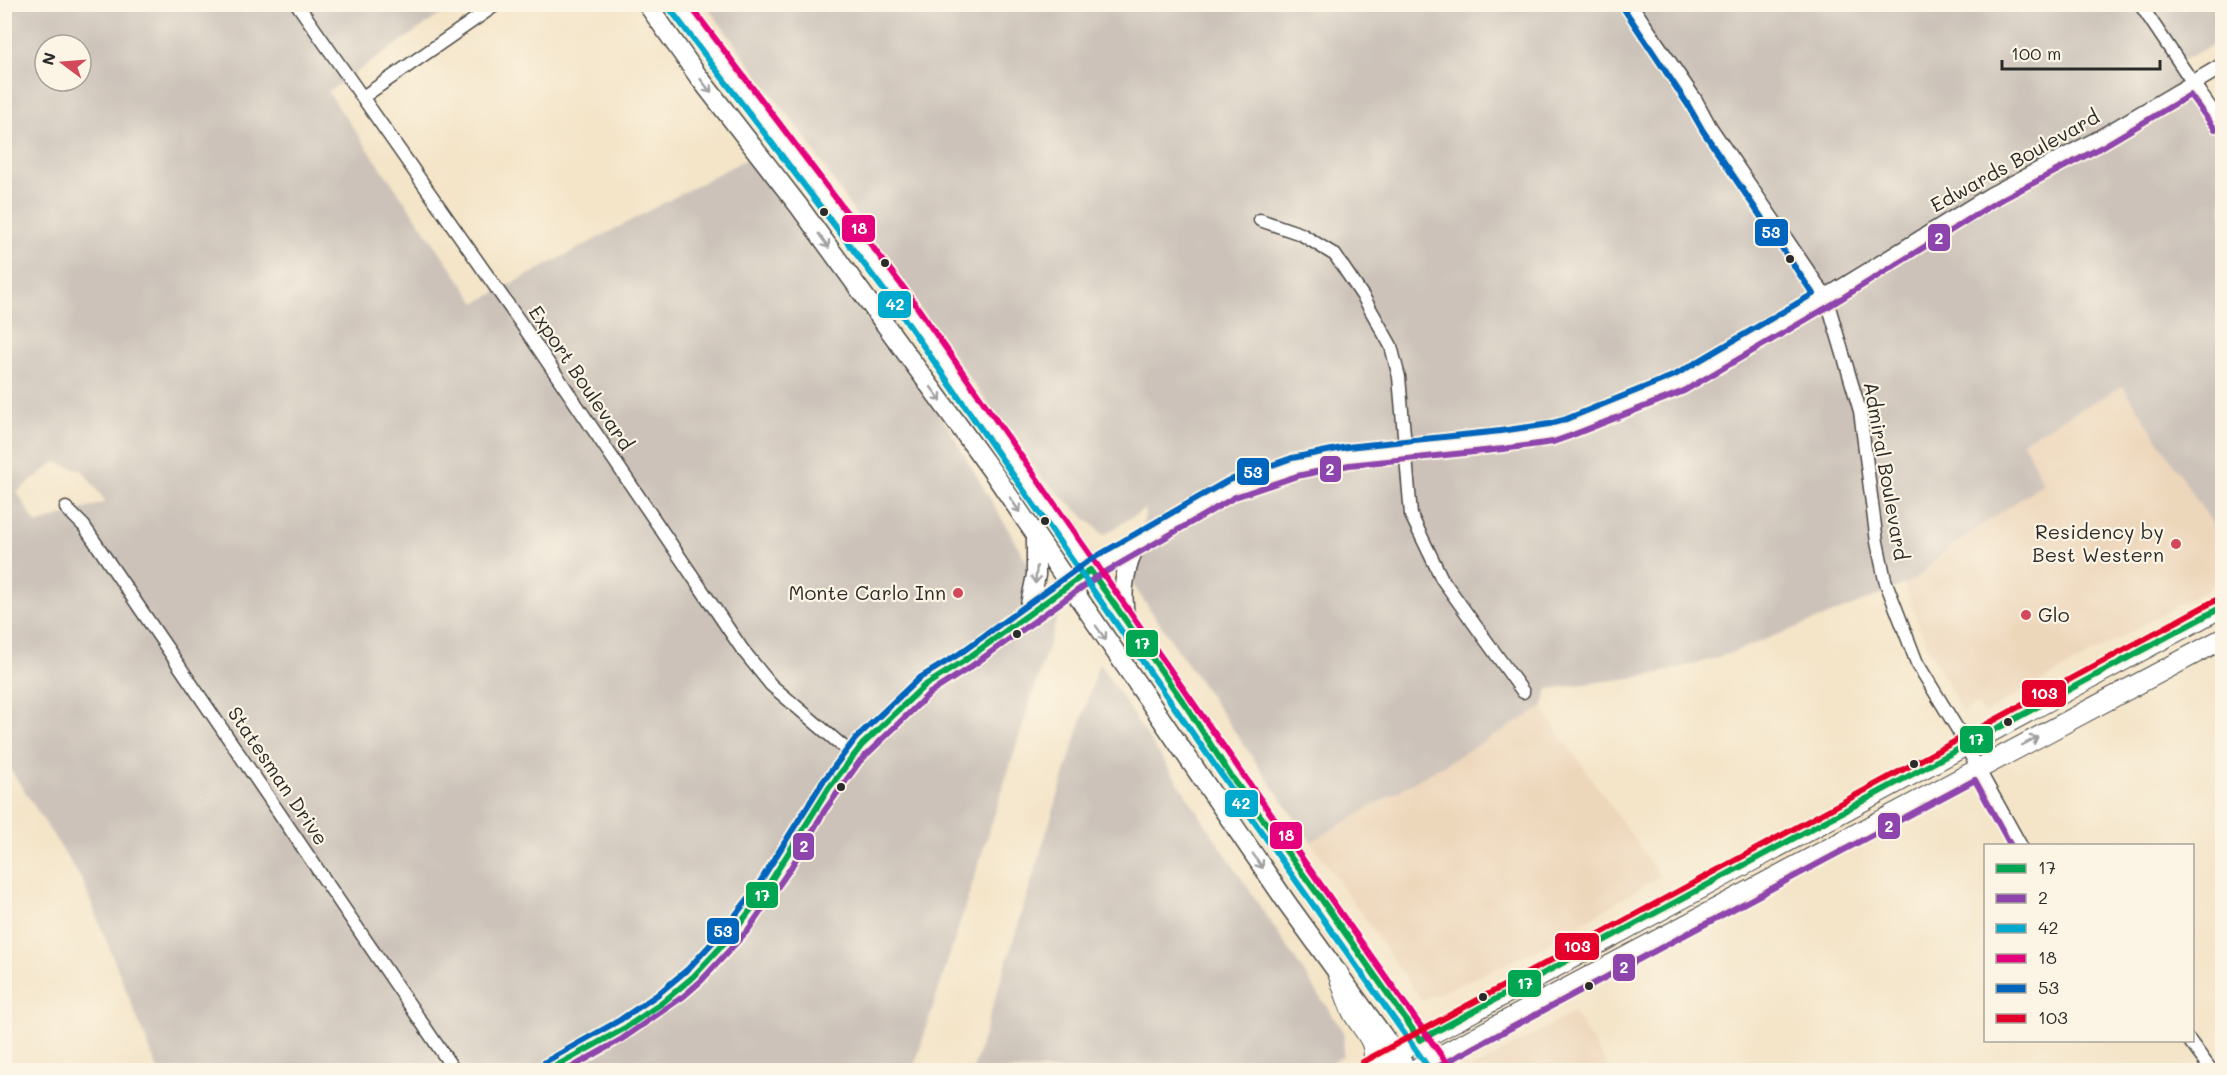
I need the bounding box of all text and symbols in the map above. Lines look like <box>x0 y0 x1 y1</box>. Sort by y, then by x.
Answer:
north arrow <box>33 33 93 93</box>
scale bar <box>2002 33 2160 71</box>
text: 100 m <box>2011 41 2061 65</box>
text: N <box>36 50 60 67</box>
one-way arrow <box>700 77 713 93</box>
street label: Edwards Boulevard <box>1925 103 2104 217</box>
unlabelled marker <box>818 206 830 218</box>
line badge: 18 <box>841 214 876 243</box>
text: 18 <box>850 217 868 238</box>
line badge: 53 <box>1754 218 1789 247</box>
text: 53 <box>1762 221 1781 242</box>
line badge: 2 <box>1927 223 1951 252</box>
text: 2 <box>1935 227 1944 248</box>
one-way arrow <box>818 232 830 248</box>
unlabelled marker <box>1784 253 1796 265</box>
unlabelled marker <box>879 257 891 269</box>
line badge: 42 <box>877 290 912 319</box>
text: 42 <box>885 293 905 314</box>
street label: Export Boulevard <box>524 300 640 455</box>
street label: Admiral Boulevard <box>1858 379 1915 562</box>
one-way arrow <box>929 385 942 401</box>
line badge: 2 <box>1319 455 1342 483</box>
line badge: 53 <box>1236 457 1270 486</box>
text: 2 <box>1326 458 1335 479</box>
text: 53 <box>1244 461 1263 482</box>
one-way arrow <box>1009 496 1021 513</box>
unlabelled marker <box>1039 515 1051 527</box>
place label: Residency by Best Western <box>2032 518 2164 567</box>
marker: Residency by Best Western <box>2169 537 2183 551</box>
one-way arrow <box>1030 565 1041 585</box>
place label: Monte Carlo Inn <box>789 579 946 605</box>
marker: Monte Carlo Inn <box>951 586 965 600</box>
place label: Glo <box>2038 601 2070 627</box>
marker: Glo <box>2019 608 2033 622</box>
one-way arrow <box>1095 624 1107 640</box>
unlabelled marker <box>1011 628 1023 640</box>
line badge: 17 <box>1125 629 1159 658</box>
text: 17 <box>1134 632 1150 653</box>
line badge: 103 <box>2021 679 2067 708</box>
text: 103 <box>2031 682 2058 703</box>
street label: Statesman Drive <box>223 701 335 850</box>
unlabelled marker <box>2002 716 2014 728</box>
line badge: 17 <box>1959 725 1994 754</box>
text: 17 <box>1968 728 1984 749</box>
one-way arrow <box>2021 735 2039 746</box>
unlabelled marker <box>1908 758 1920 770</box>
unlabelled marker <box>835 781 847 793</box>
line badge: 42 <box>1224 789 1259 818</box>
text: 42 <box>1231 792 1251 813</box>
line badge: 2 <box>1877 812 1901 840</box>
text: 2 <box>1885 815 1894 836</box>
line badge: 18 <box>1269 821 1303 850</box>
text: 18 <box>1277 824 1295 845</box>
line badge: 2 <box>792 832 815 861</box>
text: 2 <box>800 835 809 856</box>
legend <box>1984 844 2194 1042</box>
one-way arrow <box>1252 852 1264 868</box>
text: 17 <box>2038 855 2056 879</box>
line badge: 17 <box>745 881 779 909</box>
text: 17 <box>754 884 770 905</box>
text: 2 <box>2038 885 2048 909</box>
text: 42 <box>2038 915 2059 939</box>
line badge: 53 <box>706 917 740 945</box>
text: 53 <box>714 920 733 941</box>
line badge: 103 <box>1554 932 1600 961</box>
text: 103 <box>1564 935 1591 956</box>
text: 18 <box>2038 945 2057 969</box>
line badge: 2 <box>1612 953 1636 982</box>
text: 2 <box>1620 956 1629 977</box>
line badge: 17 <box>1507 969 1542 998</box>
text: 17 <box>1517 972 1533 993</box>
text: 53 <box>2038 975 2059 999</box>
unlabelled marker <box>1583 980 1595 992</box>
unlabelled marker <box>1477 991 1489 1003</box>
text: 103 <box>2038 1005 2068 1029</box>

